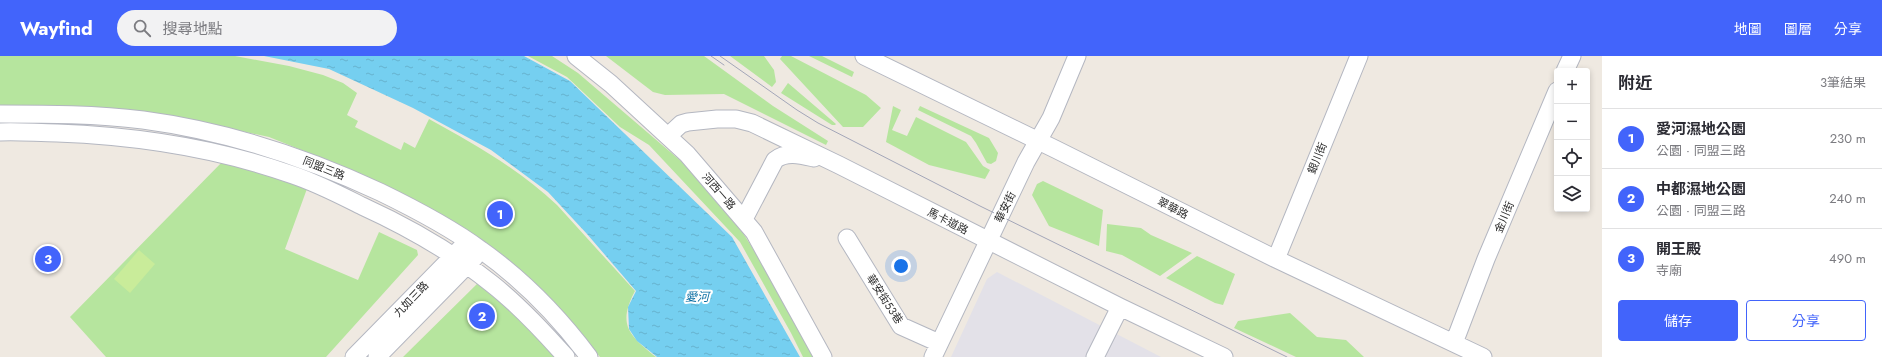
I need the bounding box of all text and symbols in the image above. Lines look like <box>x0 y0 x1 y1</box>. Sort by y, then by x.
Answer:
search box <box>117 10 397 46</box>
text: Wayfind <box>20 15 93 42</box>
icon: search <box>131 17 153 39</box>
text: 搜尋地點 <box>163 18 223 40</box>
text: 地圖 <box>1734 19 1762 39</box>
text: 圖層 <box>1784 19 1812 39</box>
text: 分享 <box>1834 19 1862 39</box>
map controls <box>1554 68 1590 212</box>
button: + <box>1554 68 1590 104</box>
text: 附近 <box>1618 71 1652 95</box>
text: 3筆結果 <box>1820 73 1866 92</box>
button: − <box>1554 104 1590 140</box>
text: 愛河濕地公園 <box>1656 118 1746 140</box>
text: 1 <box>1628 129 1634 148</box>
text: 230 m <box>1830 129 1866 148</box>
street label: 銀川街 <box>1303 140 1331 176</box>
button: locate <box>1554 140 1590 176</box>
text: 公園 · 同盟三路 <box>1656 141 1746 160</box>
street label: 同盟三路 <box>301 152 347 184</box>
street label: 河西一路 <box>699 169 739 213</box>
button: layers <box>1554 176 1590 212</box>
text: 中都濕地公園 <box>1656 178 1746 200</box>
street label: 華安街 <box>991 189 1019 225</box>
text: 2 <box>1627 189 1635 208</box>
text: 240 m <box>1829 189 1866 208</box>
street label: 翠華路 <box>1155 193 1191 223</box>
pin: 1 <box>487 199 513 229</box>
street label: 金川街 <box>1490 199 1518 235</box>
text: 公園 · 同盟三路 <box>1656 201 1746 220</box>
street label: 馬卡道路 <box>925 204 971 238</box>
text: 開王殿 <box>1656 238 1701 260</box>
pin: 3 <box>35 244 61 274</box>
text: 3 <box>1627 249 1635 268</box>
text: 490 m <box>1829 249 1866 268</box>
your location <box>891 256 911 276</box>
text: 寺廟 <box>1656 261 1682 280</box>
street label: 華安街53巷 <box>863 271 907 327</box>
street label: 九如三路 <box>390 278 432 320</box>
water label: 愛河 <box>685 288 711 306</box>
button: 儲存 <box>1618 300 1738 341</box>
button: 分享 <box>1746 300 1866 341</box>
pin: 2 <box>469 301 495 331</box>

